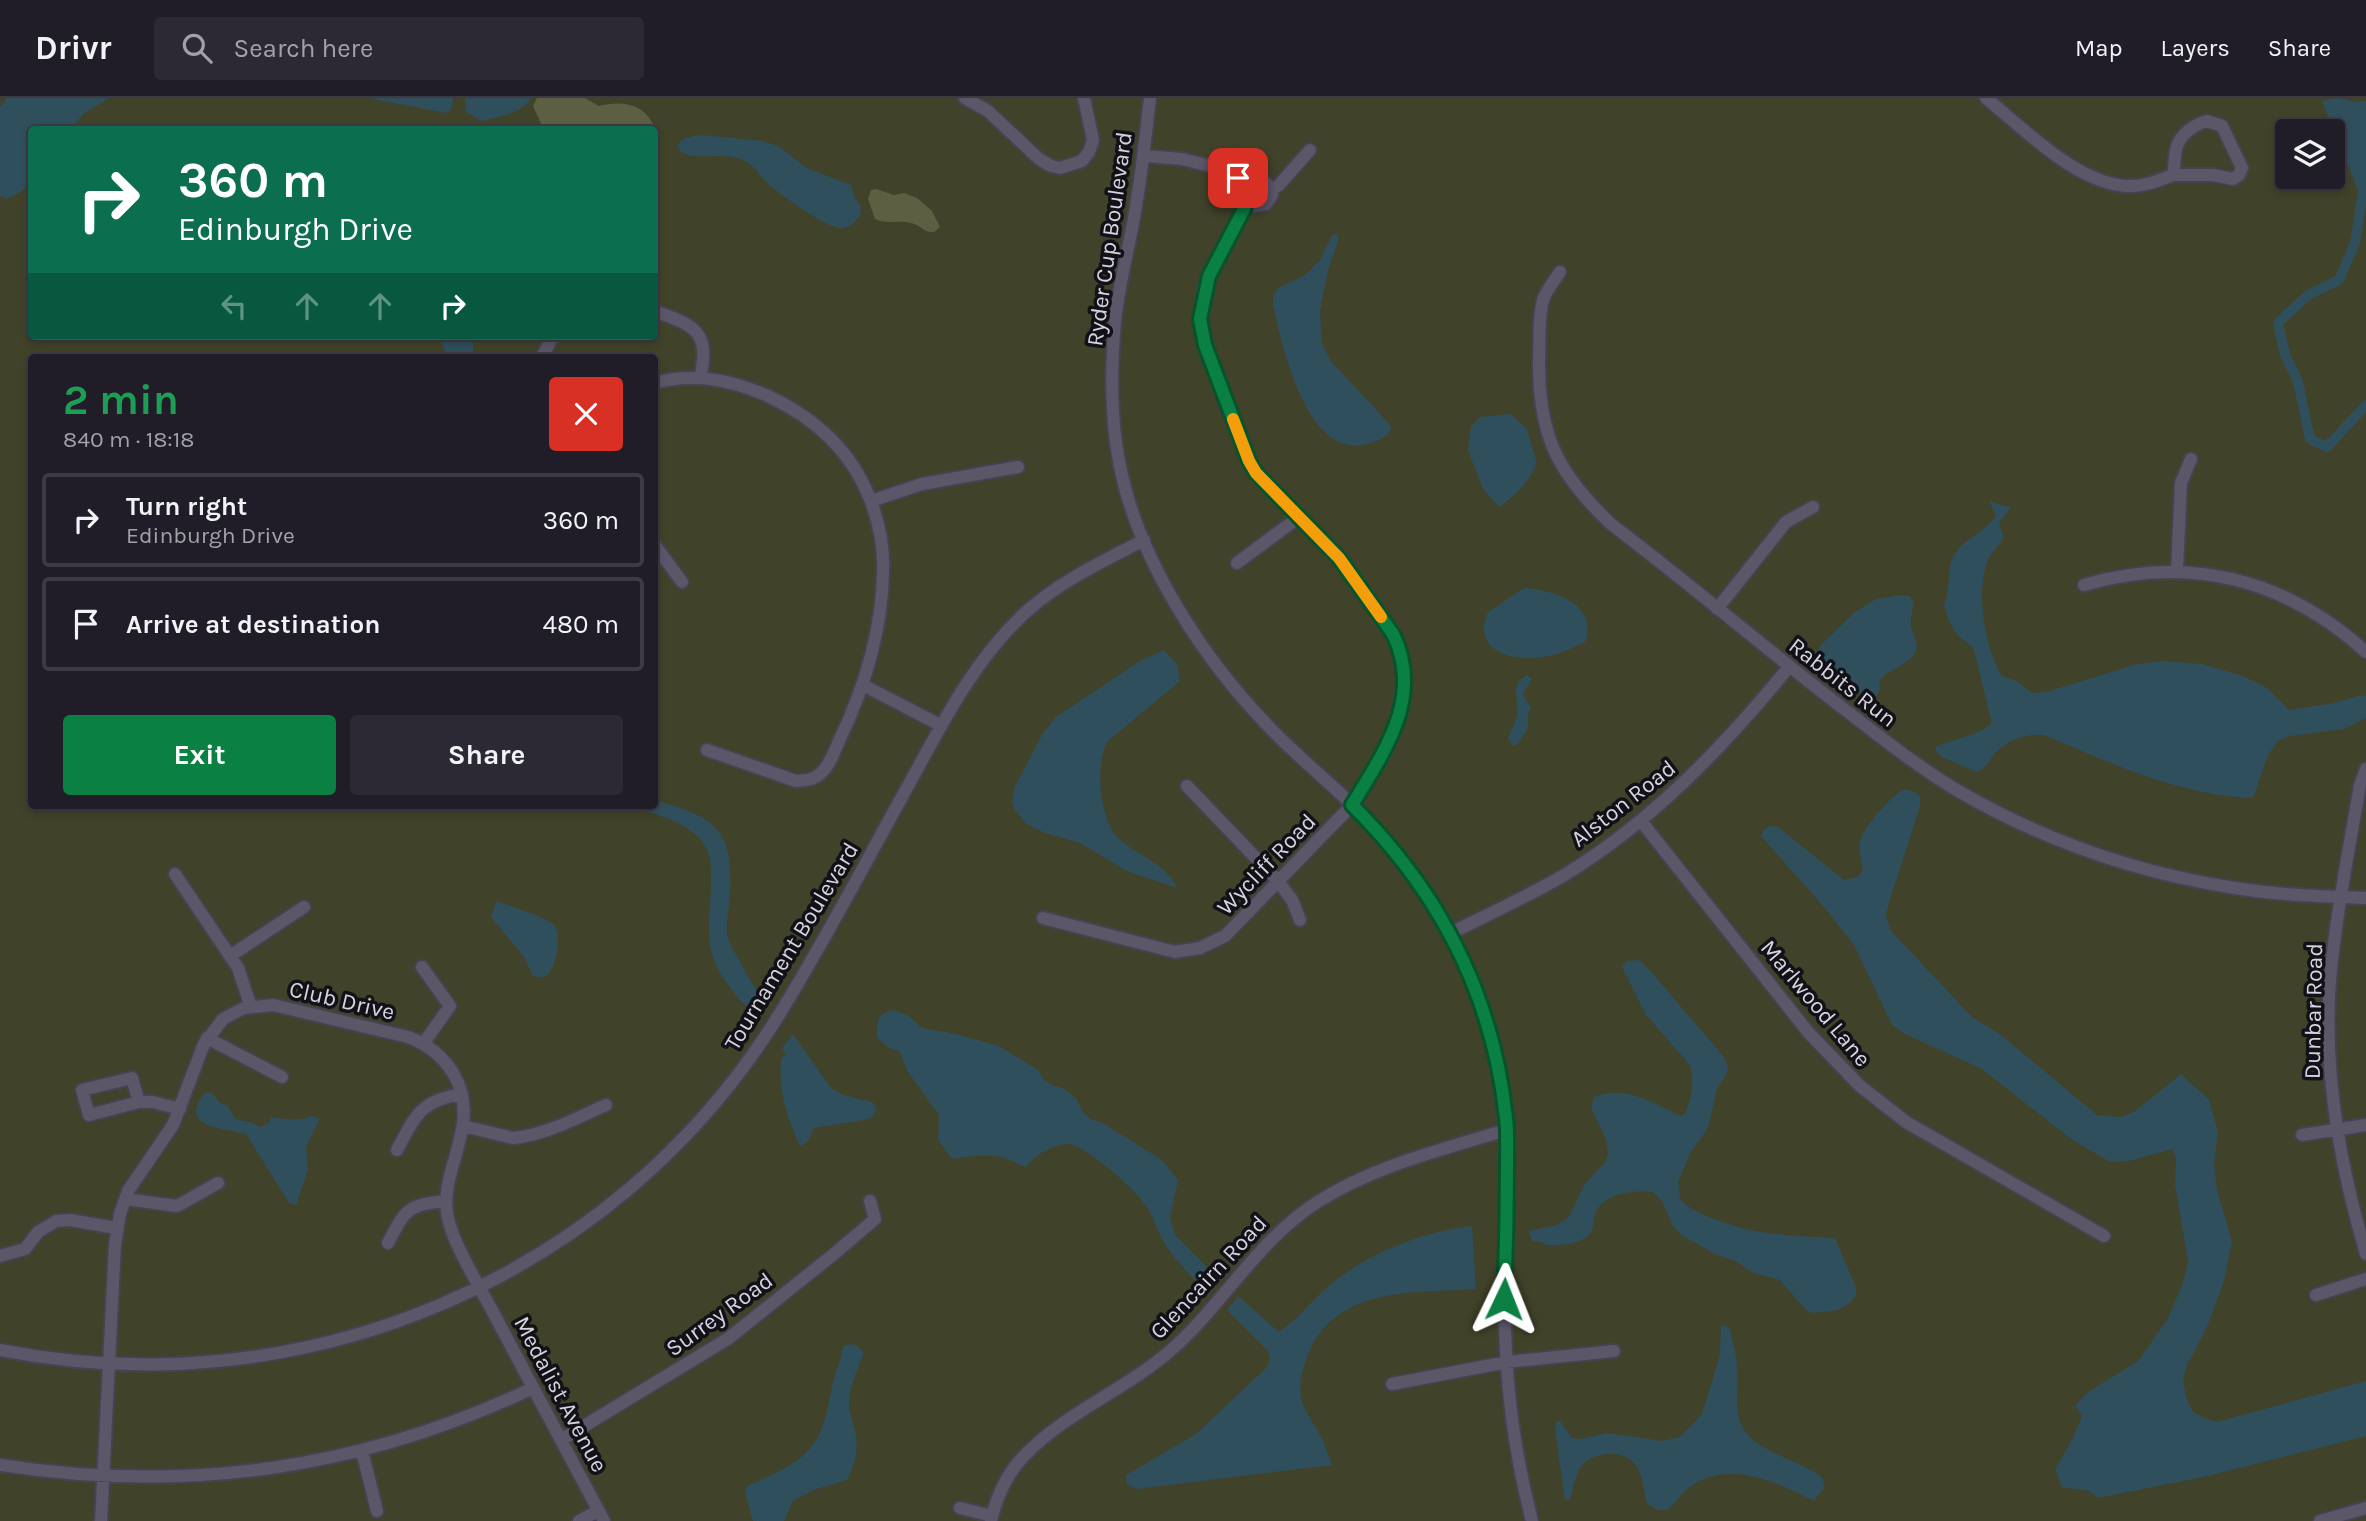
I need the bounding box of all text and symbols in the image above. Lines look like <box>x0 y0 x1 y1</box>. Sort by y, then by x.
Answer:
search box <box>154 17 644 80</box>
text: Drivr <box>35 29 112 67</box>
icon: search <box>178 29 216 67</box>
text: Search here <box>234 33 373 64</box>
text: Map <box>2075 34 2123 62</box>
text: Layers <box>2161 34 2230 62</box>
text: Share <box>2268 34 2331 62</box>
map controls <box>2275 119 2345 189</box>
button: layers <box>2275 119 2345 189</box>
street label: Ryder Cup Boulevard <box>1081 130 1138 348</box>
pin <box>1208 148 1268 208</box>
text: 360 m <box>178 152 328 209</box>
icon: right <box>63 154 154 245</box>
icon: arrive <box>1219 159 1257 197</box>
text: Edinburgh Drive <box>178 211 413 248</box>
icon: left <box>215 287 253 325</box>
icon: ahead <box>288 287 326 325</box>
icon: ahead <box>361 287 399 325</box>
icon: right <box>434 287 472 325</box>
text: 2 min <box>63 375 179 425</box>
button: close <box>549 377 623 451</box>
text: 840 m · 18:18 <box>63 426 194 453</box>
text: Turn right <box>126 491 247 522</box>
icon: right <box>67 501 105 539</box>
text: 360 m <box>543 505 619 536</box>
text: Edinburgh Drive <box>126 522 295 549</box>
icon: arrive <box>67 605 105 643</box>
text: Arrive at destination <box>126 609 380 640</box>
text: 480 m <box>543 609 619 640</box>
street label: Rabbits Run <box>1784 632 1902 733</box>
button: Exit <box>63 715 336 795</box>
button: Share <box>350 715 623 795</box>
street label: Alston Road <box>1566 754 1681 853</box>
street label: Wycliff Road <box>1211 808 1321 921</box>
street label: Tournament Boulevard <box>719 837 864 1055</box>
street label: Marlwood Lane <box>1755 935 1876 1072</box>
street label: Dunbar Road <box>2299 943 2328 1079</box>
street label: Club Drive <box>287 975 397 1026</box>
street label: Glencairn Road <box>1144 1210 1272 1345</box>
position arrow <box>1467 1262 1541 1336</box>
street label: Surrey Road <box>661 1267 778 1362</box>
street label: Medalist Avenue <box>508 1312 613 1477</box>

